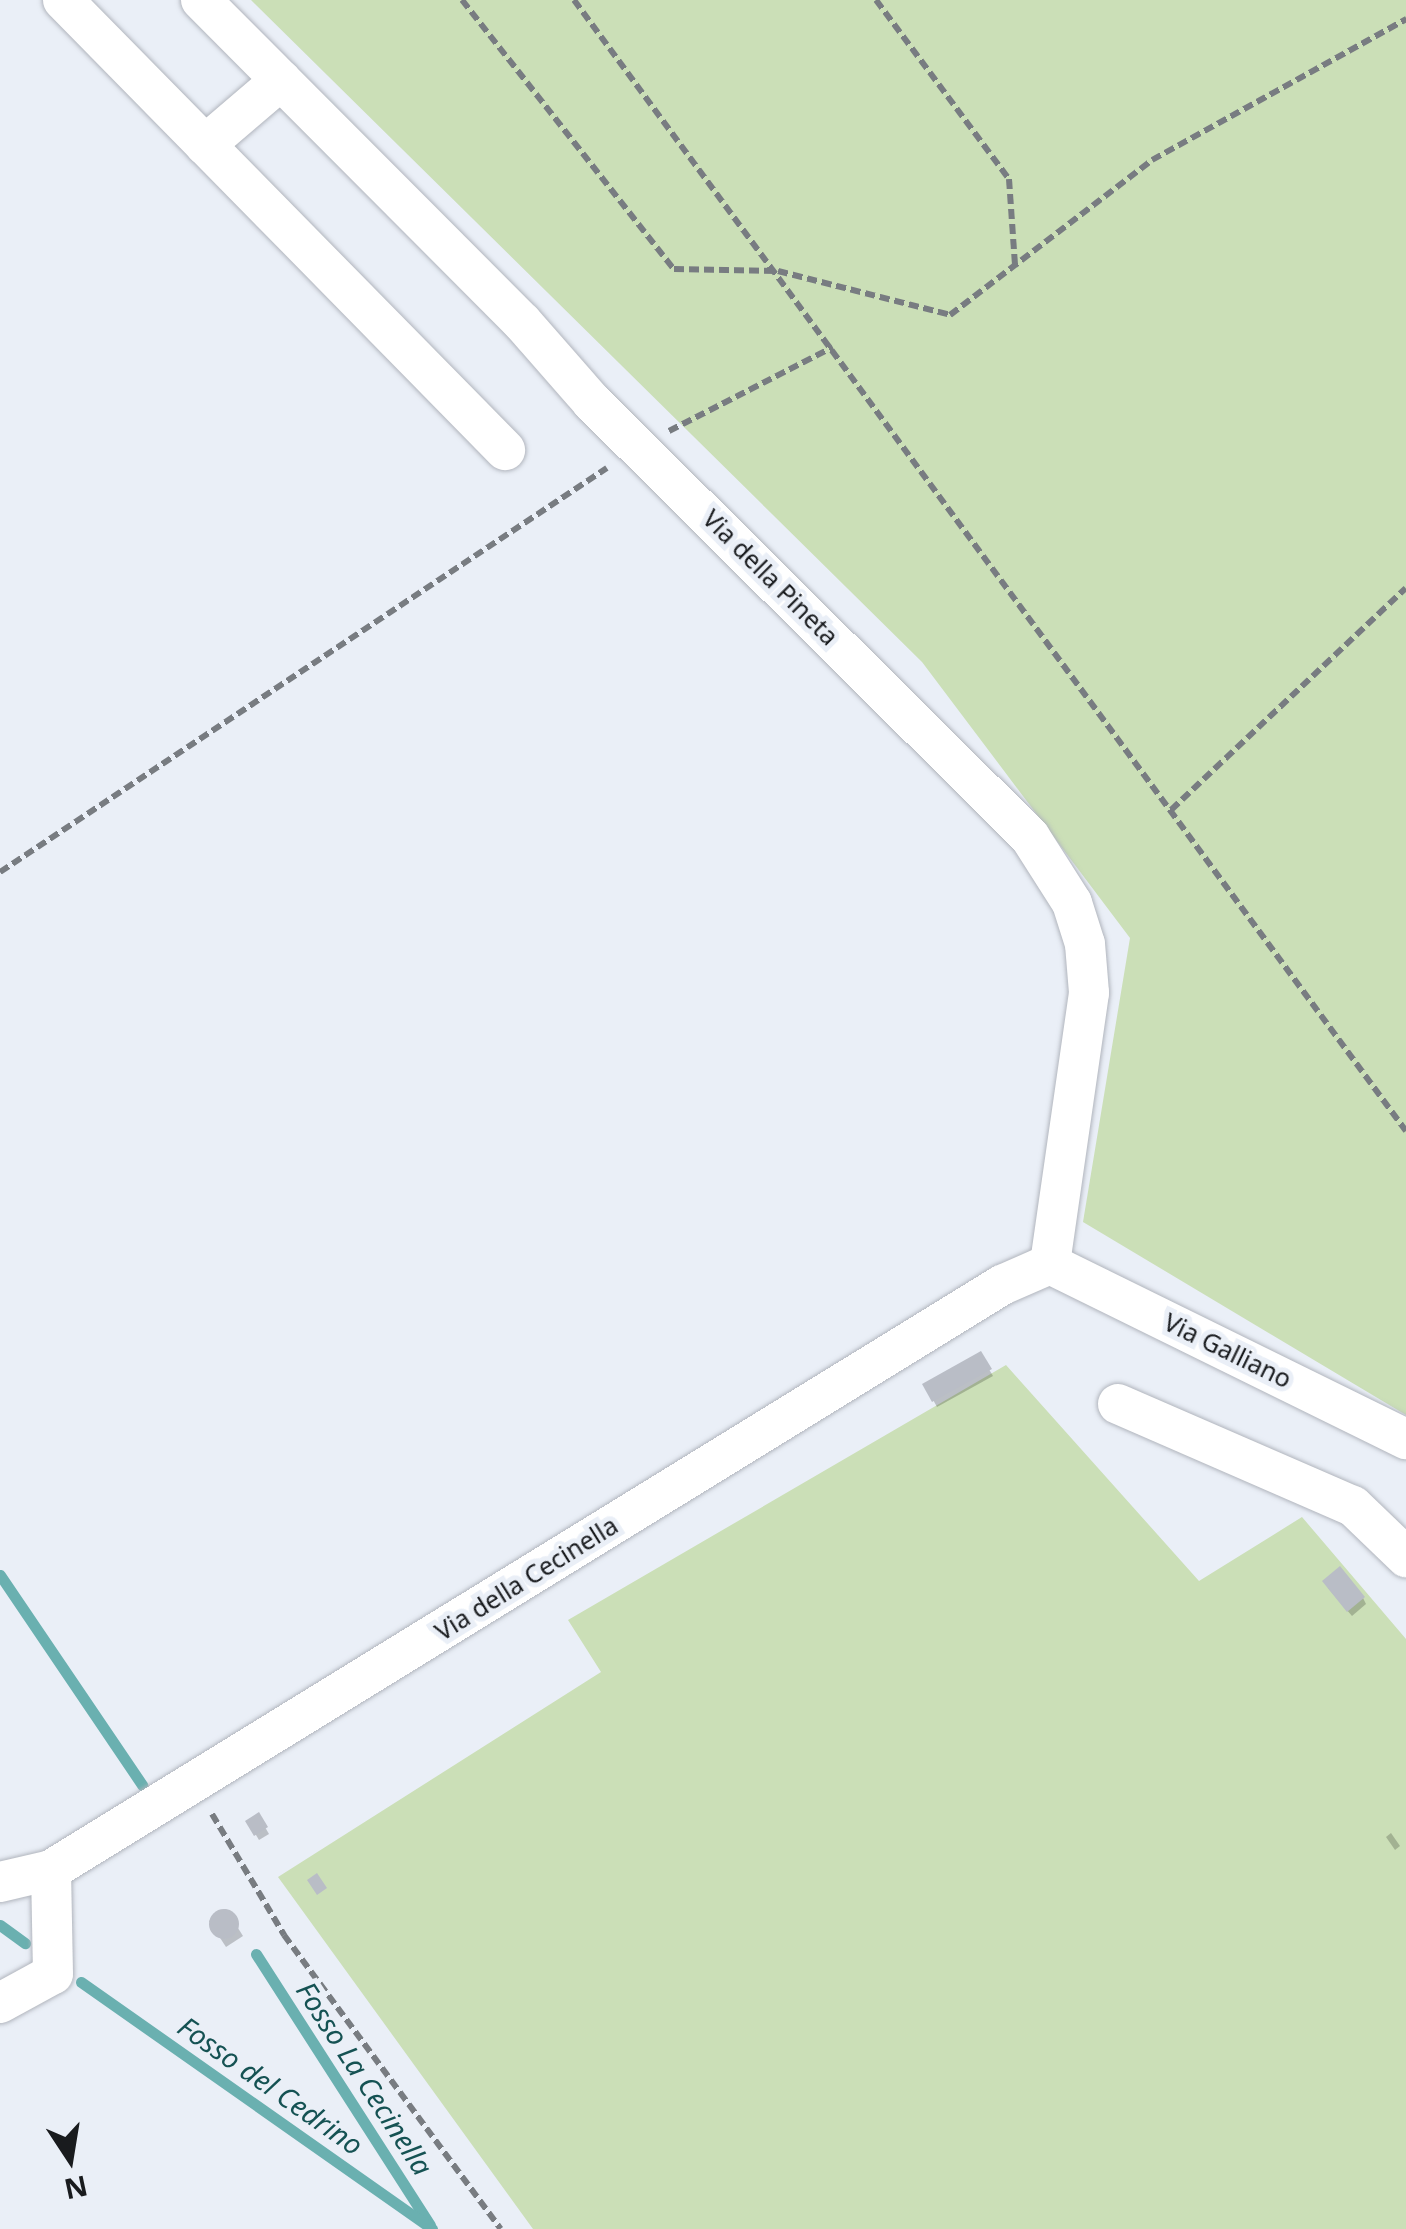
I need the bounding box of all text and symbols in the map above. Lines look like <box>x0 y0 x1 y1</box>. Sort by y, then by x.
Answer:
street label: Via della Pineta <box>697 503 845 651</box>
street label: Via Galliano <box>1159 1306 1297 1394</box>
street label: Via della Cecinella <box>429 1510 623 1646</box>
water label: Fosso La Cecinella <box>290 1975 440 2181</box>
water label: Fosso del Cedrino <box>172 2009 370 2161</box>
north arrow <box>20 2109 120 2209</box>
text: N <box>61 2167 91 2209</box>

